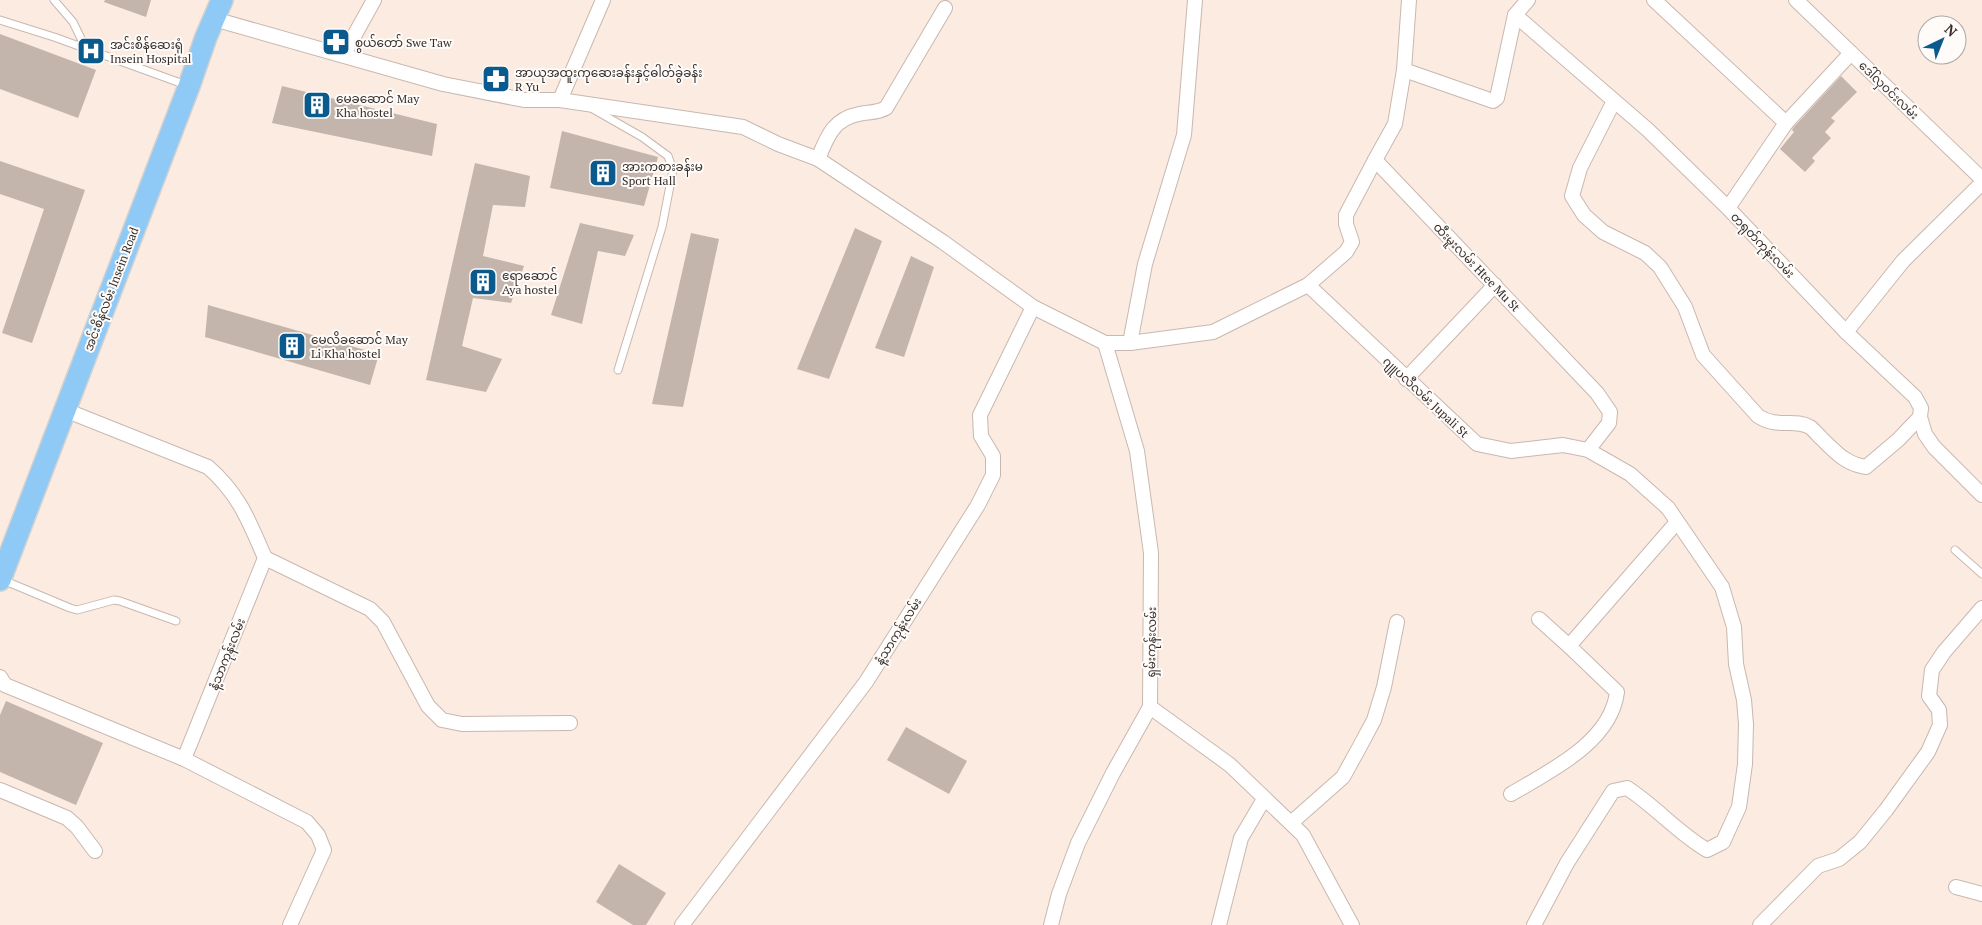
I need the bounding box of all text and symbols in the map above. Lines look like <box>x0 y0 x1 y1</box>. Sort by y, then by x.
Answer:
north arrow <box>1917 15 1967 65</box>
text: N <box>1941 20 1962 41</box>
pharmacy icon: စွယ်တော် Swe Taw <box>321 27 351 57</box>
place label: စွယ်တော် Swe Taw <box>355 34 452 53</box>
hospital icon: အင်းစိန်ဆေးရုံ Insein Hospital <box>76 36 106 66</box>
place label: အင်းစိန်ဆေးရုံ Insein Hospital <box>110 36 192 66</box>
street label: ဒေါ်လှဝင်းလမ်း <box>1854 57 1923 125</box>
pharmacy icon: အာယုအထူးကုဆေးခန်းနှင့်ဓါတ်ခွဲခန်း R Yu <box>481 64 511 94</box>
place label: အာယုအထူးကုဆေးခန်းနှင့်ဓါတ်ခွဲခန်း R Yu <box>515 64 702 94</box>
building icon: မေခဆောင် May Kha hostel <box>302 90 332 120</box>
place label: မေခဆောင် May Kha hostel <box>336 90 420 120</box>
building icon: အားကစားခန်းမ Sport Hall <box>588 158 618 188</box>
place label: အားကစားခန်းမ Sport Hall <box>622 158 703 188</box>
street label: တရုတ်ကုန်းလမ်း <box>1726 208 1799 283</box>
street label: ထီးမူးလမ်း Htee Mu St <box>1429 219 1524 317</box>
street label: အင်းစိန်လမ်း Insein Road <box>80 224 144 354</box>
building icon: ဧရာဆောင် Aya hostel <box>468 267 498 297</box>
place label: ဧရာဆောင် Aya hostel <box>502 267 558 297</box>
building icon: မေလိခဆောင် May Li Kha hostel <box>277 331 307 361</box>
place label: မေလိခဆောင် May Li Kha hostel <box>311 331 409 361</box>
street label: ဂျူပလီလမ်း Jupali St <box>1378 353 1473 443</box>
street label: နံ့သာကုန်းလမ်း <box>871 594 927 669</box>
street label: ရှမ်းကုန်းလမ်း <box>1142 607 1162 678</box>
street label: နံ့သာကုန်းလမ်း <box>205 616 251 693</box>

